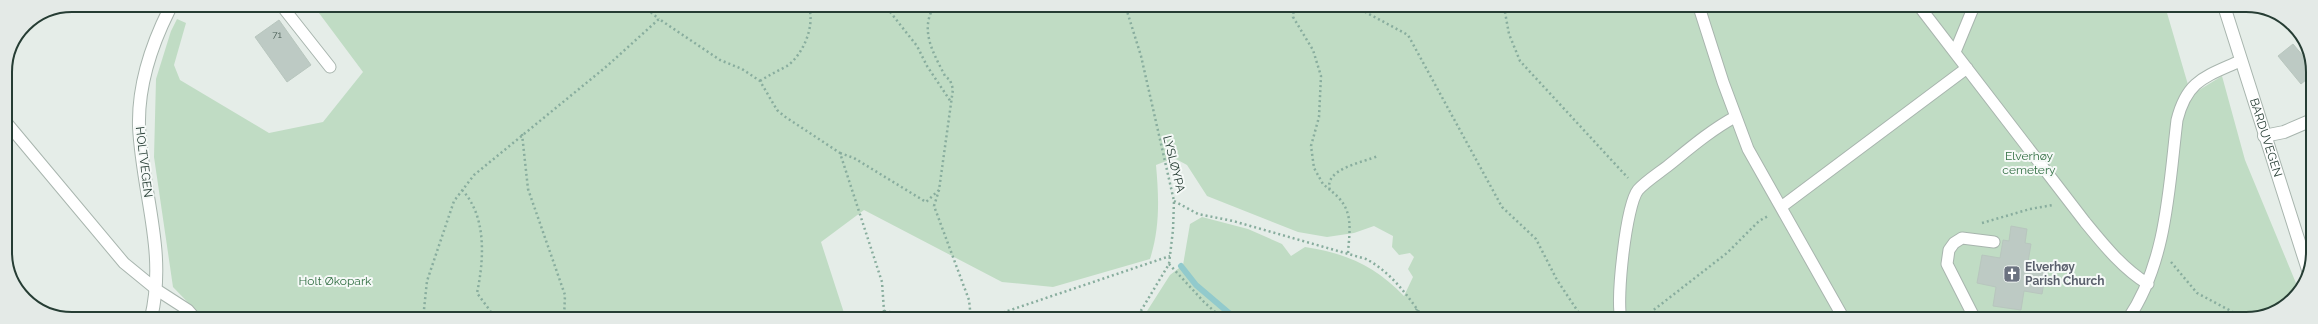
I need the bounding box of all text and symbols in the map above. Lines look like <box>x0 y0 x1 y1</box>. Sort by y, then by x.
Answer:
house number: 71 <box>272 29 283 40</box>
street label: BARDUVEGEN <box>2247 96 2285 179</box>
street label: HOLTVEGEN <box>133 126 155 198</box>
street label: LYSLØYPA <box>1160 134 1188 194</box>
park label: Elverhøy cemetery <box>2002 149 2056 177</box>
place label: Elverhøy Parish Church <box>2025 260 2105 288</box>
church icon: Elverhøy Parish Church <box>2002 264 2022 284</box>
park label: Holt Økopark <box>299 274 372 288</box>

